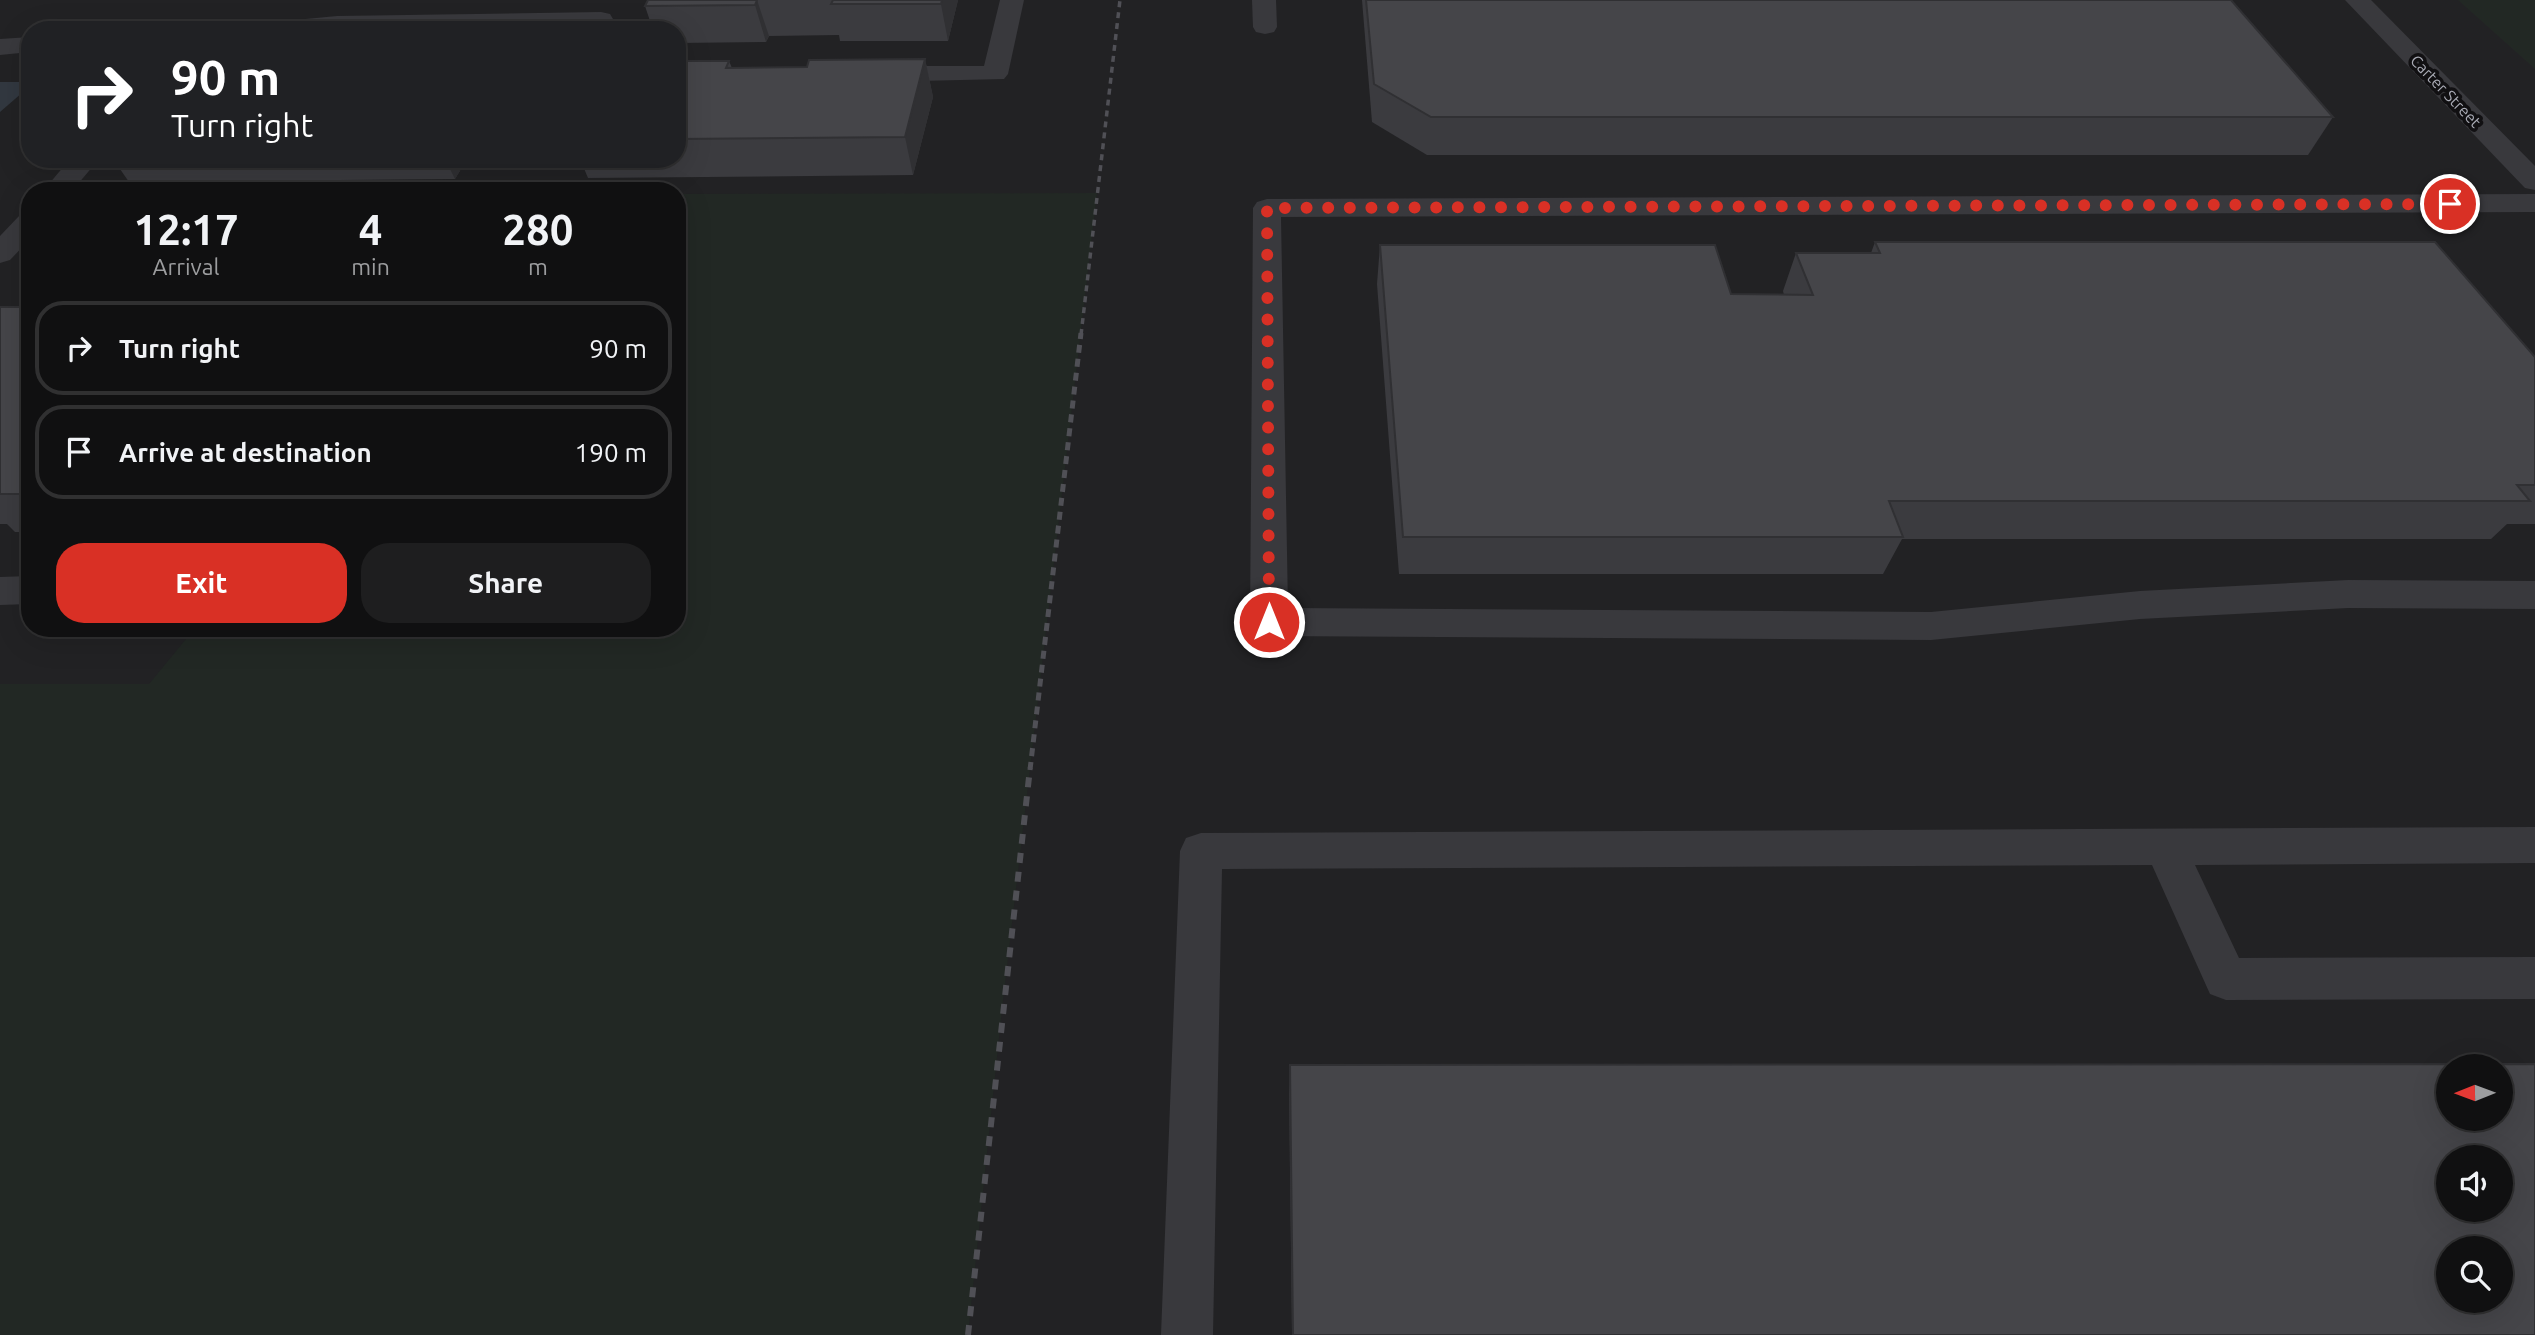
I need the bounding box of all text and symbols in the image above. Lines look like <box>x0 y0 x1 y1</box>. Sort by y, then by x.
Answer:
icon: right <box>56 49 147 140</box>
text: 90 m <box>171 49 280 104</box>
street label: Carter Street <box>2407 51 2485 131</box>
text: Turn right <box>171 107 313 143</box>
pin <box>2420 174 2480 234</box>
icon: arrive <box>2431 185 2469 223</box>
text: 12:17 <box>134 206 239 253</box>
text: 4 <box>359 206 382 253</box>
text: 280 <box>502 206 573 253</box>
text: Arrival <box>153 254 220 279</box>
text: min <box>351 254 390 279</box>
text: m <box>528 254 548 279</box>
icon: right <box>60 329 98 367</box>
text: Turn right <box>119 334 240 363</box>
text: 90 m <box>589 334 647 363</box>
icon: arrive <box>60 433 98 471</box>
text: Arrive at destination <box>119 438 372 467</box>
text: 190 m <box>575 438 647 467</box>
button: Exit <box>56 543 347 623</box>
button: Share <box>361 543 651 623</box>
position arrow <box>1232 585 1306 659</box>
north arrow <box>2436 1054 2513 1130</box>
map controls <box>2436 1054 2513 1313</box>
button: sound <box>2436 1145 2513 1222</box>
button: search <box>2436 1236 2513 1313</box>

